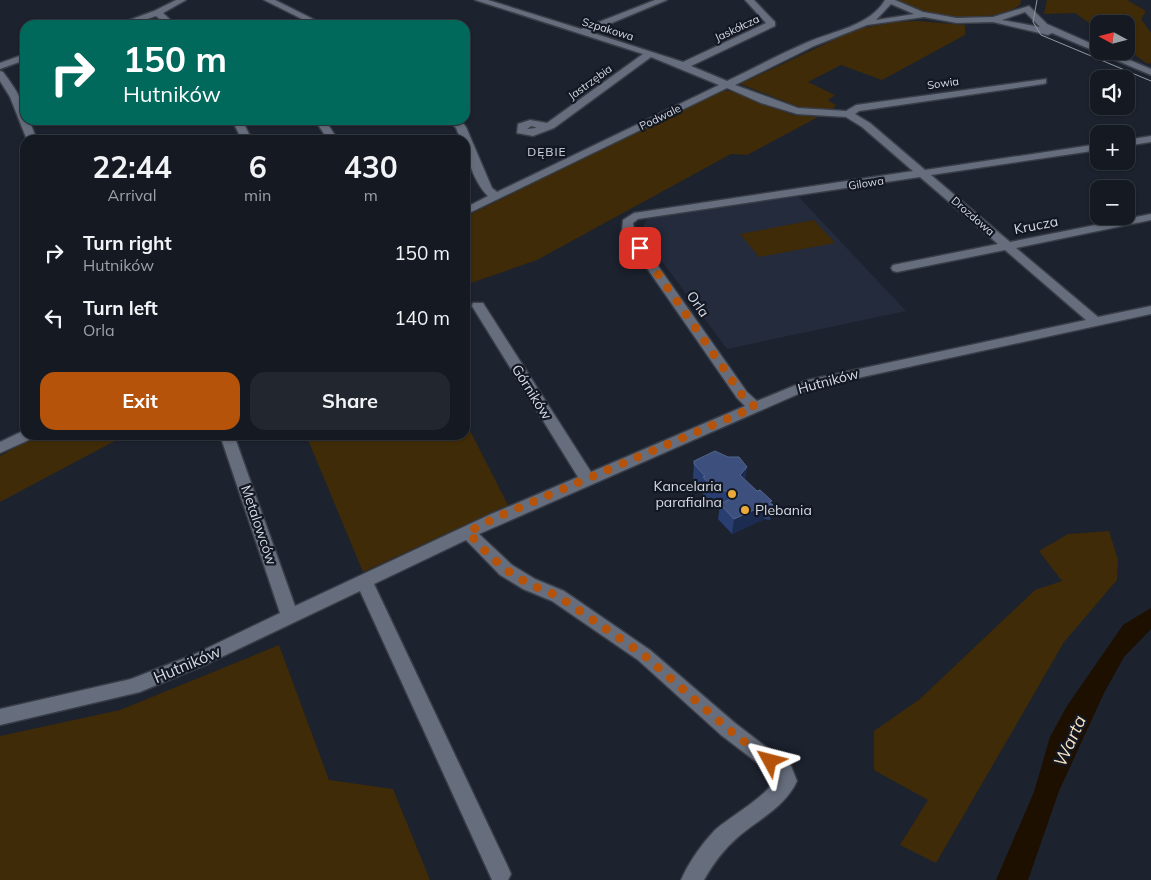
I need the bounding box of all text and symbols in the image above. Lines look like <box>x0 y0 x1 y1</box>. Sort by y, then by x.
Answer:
street label: Jaskółcza <box>712 12 762 44</box>
street label: Szpakowa <box>580 14 636 44</box>
north arrow <box>1090 15 1135 60</box>
map controls <box>1090 15 1135 225</box>
text: 150 m <box>123 37 227 81</box>
icon: right <box>40 40 105 105</box>
street label: Jastrzębia <box>565 61 615 103</box>
button: sound <box>1090 70 1135 115</box>
street label: Sowia <box>926 74 960 92</box>
text: Hutników <box>123 80 221 108</box>
street label: Podwale <box>637 101 683 133</box>
button: + <box>1090 125 1135 170</box>
district label: DĘBIE <box>527 144 567 159</box>
text: 22:44 <box>92 148 172 186</box>
text: 6 <box>249 148 267 186</box>
text: 430 <box>344 148 398 186</box>
street label: Gilowa <box>847 173 885 193</box>
button: − <box>1090 180 1135 225</box>
text: Arrival <box>108 185 157 205</box>
text: min <box>244 185 271 205</box>
text: m <box>364 185 378 205</box>
street label: Drozdowa <box>948 193 998 239</box>
street label: Krucza <box>1012 212 1060 238</box>
pin <box>619 227 661 269</box>
text: Turn right <box>83 231 172 255</box>
icon: arrive <box>626 234 654 262</box>
icon: right <box>40 239 68 267</box>
text: 150 m <box>394 241 450 265</box>
text: Hutników <box>83 255 154 275</box>
street label: Orla <box>683 288 713 320</box>
text: Turn left <box>83 296 158 320</box>
icon: left <box>40 304 68 332</box>
text: 140 m <box>394 306 450 330</box>
text: Orla <box>83 320 115 340</box>
street label: Górników <box>508 361 556 423</box>
street label: Hutników <box>796 364 860 398</box>
button: Exit <box>40 372 240 430</box>
button: Share <box>250 372 450 430</box>
place label: Kancelaria parafialna <box>654 477 722 511</box>
street label: Metalowców <box>237 483 281 567</box>
marker: Kancelaria parafialna <box>726 488 738 500</box>
place label: Plebania <box>755 501 812 519</box>
marker: Plebania <box>739 504 751 516</box>
street label: Hutników <box>150 641 224 687</box>
water label: Warta <box>1048 711 1091 770</box>
position arrow <box>743 734 795 786</box>

